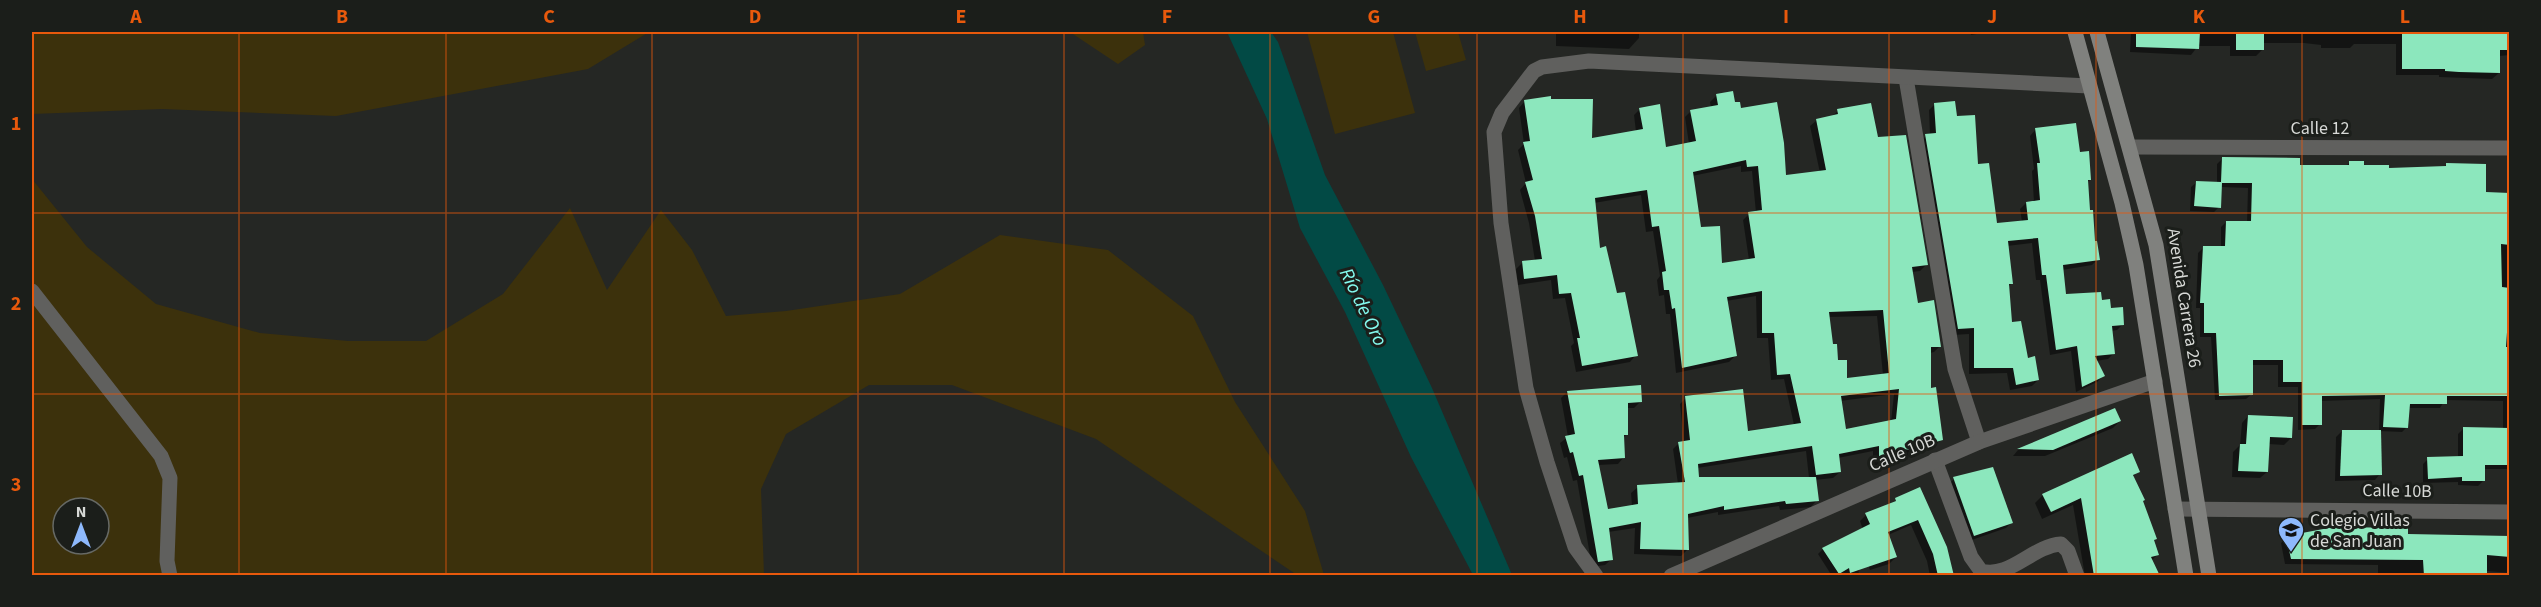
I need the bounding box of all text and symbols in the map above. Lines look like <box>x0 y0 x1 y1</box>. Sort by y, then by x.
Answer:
text: A <box>129 3 142 31</box>
text: B <box>336 3 348 31</box>
text: C <box>543 3 555 31</box>
text: D <box>749 3 761 31</box>
text: E <box>956 3 966 31</box>
text: F <box>1162 3 1172 31</box>
text: G <box>1368 3 1380 31</box>
text: H <box>1573 3 1587 31</box>
text: I <box>1783 3 1789 31</box>
text: J <box>1987 3 1997 31</box>
text: K <box>2193 3 2206 31</box>
text: L <box>2400 3 2410 31</box>
text: 1 <box>11 110 21 138</box>
street label: Calle 12 <box>2291 116 2350 141</box>
street label: Avenida Carrera 26 <box>2161 226 2207 370</box>
water label: Río de Oro <box>1332 263 1394 351</box>
text: 2 <box>11 290 21 318</box>
street label: Calle 10B <box>1865 428 1939 478</box>
text: 3 <box>11 471 21 499</box>
street label: Calle 10B <box>2362 478 2432 504</box>
north arrow <box>51 496 111 556</box>
text: N <box>76 501 86 523</box>
place label: Colegio Villas de San Juan <box>2310 508 2410 554</box>
school or university icon: Colegio Villas de San Juan <box>2276 515 2306 553</box>

